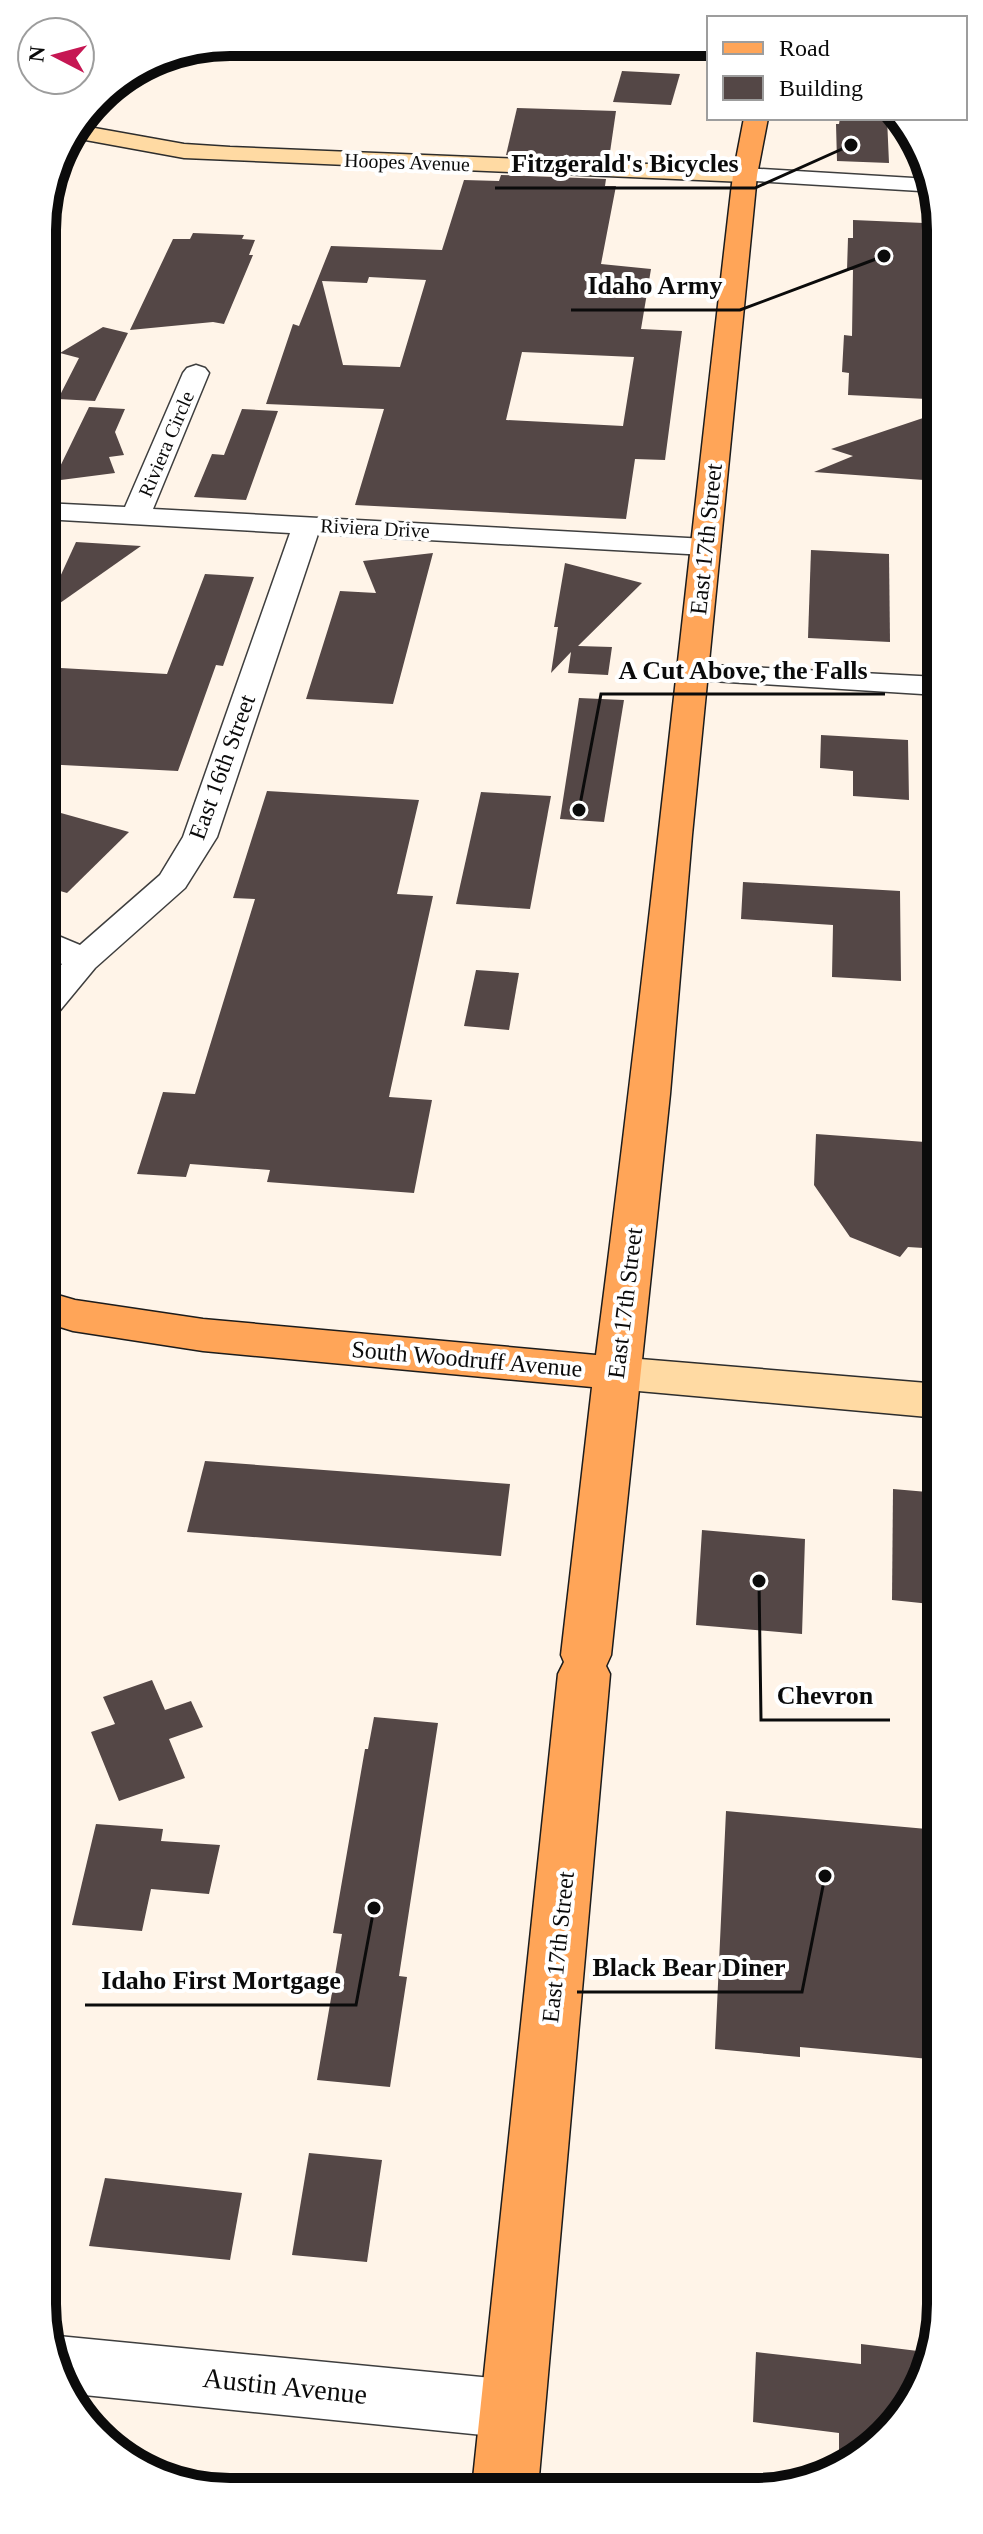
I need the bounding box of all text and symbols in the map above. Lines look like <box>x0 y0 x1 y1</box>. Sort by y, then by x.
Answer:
north arrow <box>16 16 96 96</box>
legend <box>707 16 967 120</box>
text: Road <box>779 35 830 61</box>
text: N <box>23 45 50 63</box>
text: Building <box>779 75 863 101</box>
callout: Fitzgerald's Bicycles <box>495 138 755 188</box>
street label: Hoopes Avenue <box>344 149 470 176</box>
text: Fitzgerald's Bicycles <box>511 149 739 178</box>
callout: Idaho Army <box>571 260 740 310</box>
text: Idaho Army <box>587 271 723 300</box>
street label: Riviera Circle <box>134 388 198 500</box>
street label: East 17th Street <box>685 462 727 616</box>
street label: Riviera Drive <box>320 514 430 542</box>
callout: A Cut Above, the Falls <box>601 644 885 694</box>
text: A Cut Above, the Falls <box>618 656 868 685</box>
street label: East 16th Street <box>184 691 260 843</box>
street label: East 17th Street <box>603 1226 647 1380</box>
street label: South Woodruff Avenue <box>351 1336 583 1382</box>
callout: Chevron <box>761 1670 890 1720</box>
text: Chevron <box>777 1681 874 1710</box>
street label: East 17th Street <box>537 1870 579 2024</box>
callout: Black Bear Diner <box>577 1942 802 1992</box>
text: Black Bear Diner <box>592 1953 786 1982</box>
callout: Idaho First Mortgage <box>85 1955 356 2005</box>
text: Idaho First Mortgage <box>101 1966 341 1995</box>
street label: Austin Avenue <box>201 2362 369 2410</box>

